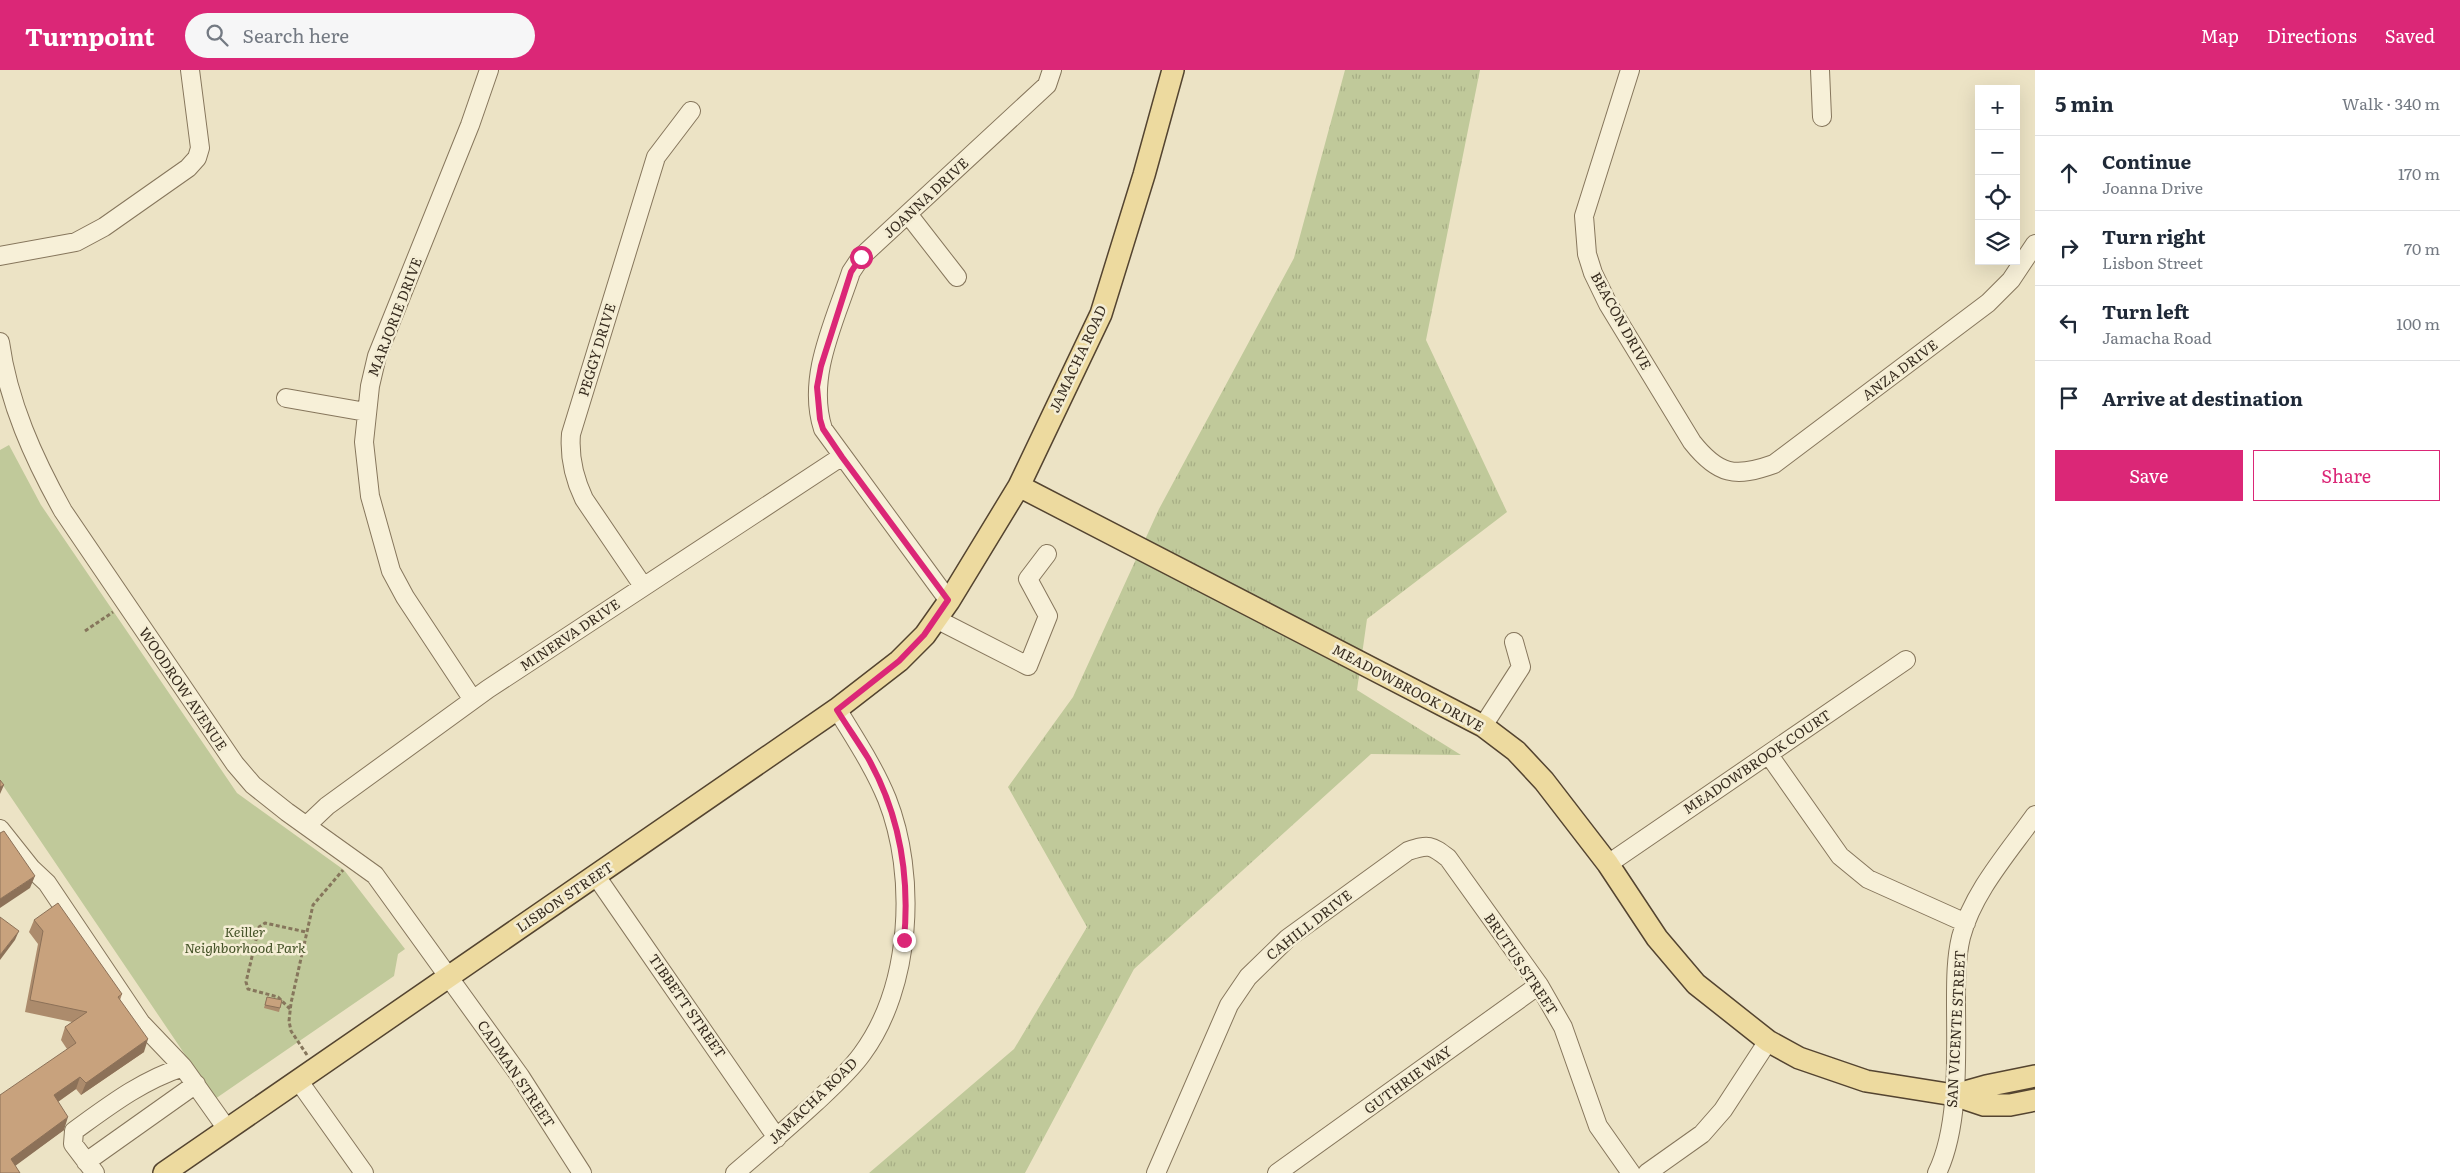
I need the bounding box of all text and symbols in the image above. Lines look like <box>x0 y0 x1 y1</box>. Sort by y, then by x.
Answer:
search box <box>185 13 535 58</box>
text: Turnpoint <box>25 18 155 53</box>
icon: search <box>203 21 231 49</box>
text: Search here <box>243 21 349 49</box>
text: Map <box>2201 22 2239 49</box>
text: Directions <box>2267 22 2357 49</box>
text: Saved <box>2385 22 2435 49</box>
map controls <box>1975 85 2020 265</box>
button: + <box>1975 85 2020 130</box>
text: 5 min <box>2055 87 2114 118</box>
text: Walk · 340 m <box>2342 91 2440 115</box>
button: − <box>1975 130 2020 175</box>
text: Continue <box>2102 147 2191 175</box>
street label: JOANNA DRIVE <box>878 153 972 242</box>
icon: ahead <box>2055 159 2083 187</box>
text: 170 m <box>2398 161 2440 185</box>
button: locate <box>1975 175 2020 220</box>
text: Joanna Drive <box>2102 175 2203 199</box>
button: layers <box>1975 220 2020 265</box>
text: Turn right <box>2102 222 2206 250</box>
icon: right <box>2055 234 2083 262</box>
text: 70 m <box>2404 236 2440 260</box>
route start <box>850 246 873 269</box>
text: Lisbon Street <box>2102 250 2203 274</box>
street label: MARJORIE DRIVE <box>362 254 426 379</box>
street label: BEACON DRIVE <box>1587 268 1657 373</box>
text: Turn left <box>2102 297 2189 325</box>
street label: PEGGY DRIVE <box>572 301 620 399</box>
street label: JAMACHA ROAD <box>1043 301 1111 416</box>
icon: left <box>2055 309 2083 337</box>
text: 100 m <box>2396 311 2440 335</box>
text: Jamacha Road <box>2102 325 2212 349</box>
street label: ANZA DRIVE <box>1857 334 1941 404</box>
icon: arrive <box>2055 384 2083 412</box>
text: Arrive at destination <box>2102 384 2303 412</box>
button: Save <box>2055 450 2243 501</box>
button: Share <box>2253 450 2440 501</box>
street label: MINERVA DRIVE <box>515 593 624 675</box>
street label: WOODROW AVENUE <box>135 623 233 754</box>
street label: MEADOWBROOK DRIVE <box>1329 639 1488 736</box>
street label: MEADOWBROOK COURT <box>1679 704 1834 818</box>
street label: LISBON STREET <box>512 856 617 936</box>
street label: CAHILL DRIVE <box>1261 884 1355 964</box>
street label: BRUTUS STREET <box>1480 909 1563 1018</box>
park label: Keiller Neighborhood Park <box>184 921 306 957</box>
route end <box>893 929 916 952</box>
street label: TIBBETT STREET <box>644 949 731 1061</box>
street label: SAN VICENTE STREET <box>1941 950 1969 1108</box>
street label: CADMAN STREET <box>473 1016 560 1131</box>
street label: GUTHRIE WAY <box>1359 1041 1455 1118</box>
street label: JAMACHA ROAD <box>763 1052 861 1148</box>

